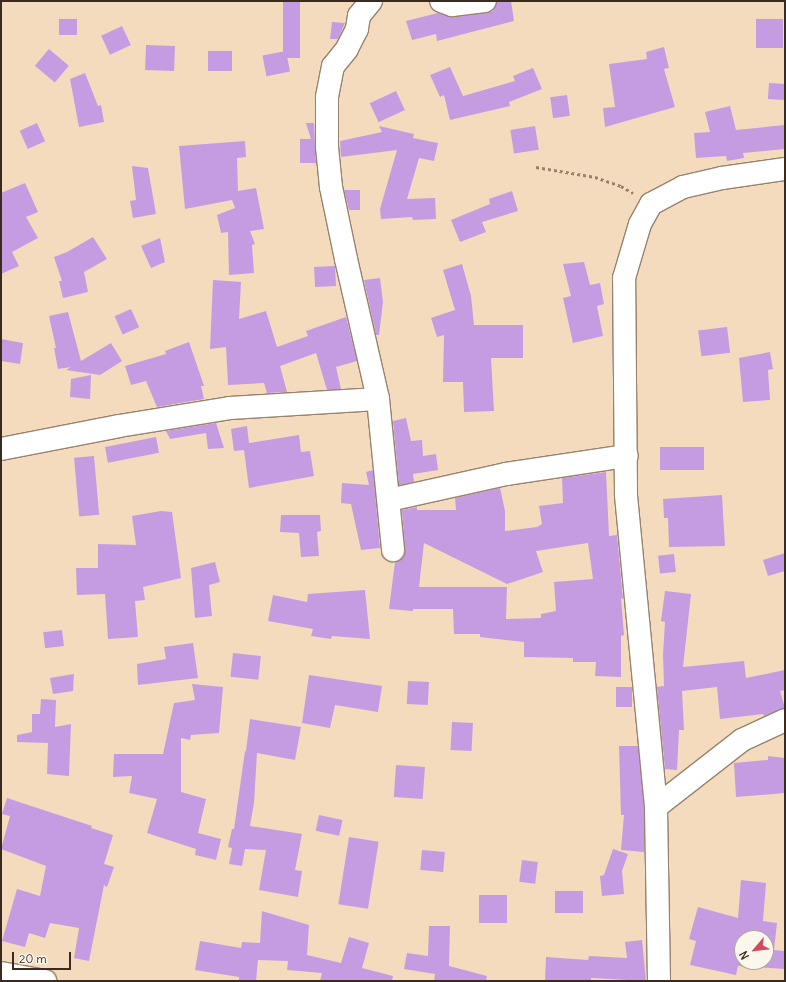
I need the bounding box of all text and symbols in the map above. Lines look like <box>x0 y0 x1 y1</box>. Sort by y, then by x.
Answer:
north arrow <box>734 930 774 970</box>
scale bar <box>14 944 73 970</box>
text: N <box>736 949 752 962</box>
text: 20 m <box>19 951 47 966</box>

